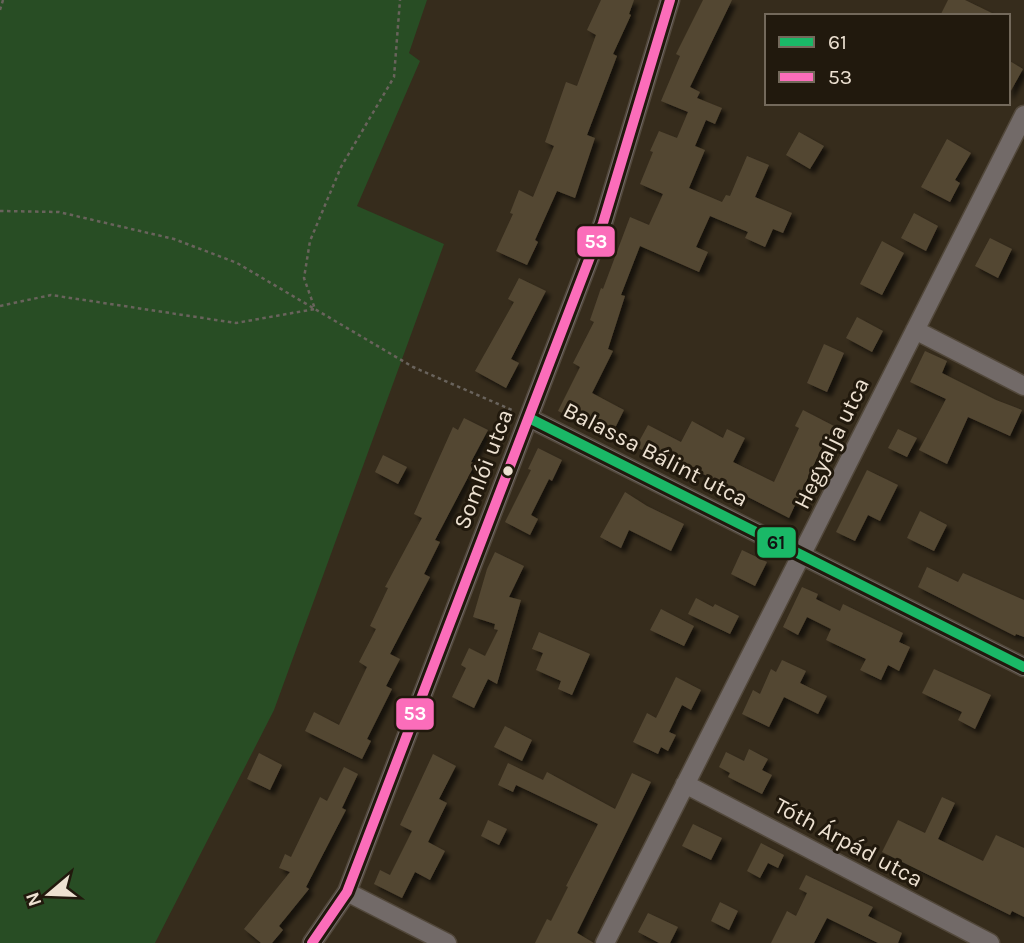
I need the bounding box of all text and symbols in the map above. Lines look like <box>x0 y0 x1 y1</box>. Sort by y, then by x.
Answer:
legend <box>765 14 1010 105</box>
text: 61 <box>828 30 847 54</box>
text: 53 <box>828 65 852 89</box>
line badge: 53 <box>576 225 616 258</box>
text: 53 <box>585 231 607 253</box>
street label: Hegyalja utca <box>788 373 875 513</box>
street label: Balassa Bálint utca <box>559 396 753 513</box>
street label: Somlói utca <box>448 405 519 533</box>
unlabelled marker <box>501 464 515 478</box>
line badge: 61 <box>756 526 797 559</box>
text: 61 <box>767 532 785 554</box>
line badge: 53 <box>395 697 435 731</box>
text: 53 <box>404 703 426 725</box>
street label: Tóth Árpád utca <box>770 792 928 893</box>
north arrow <box>14 859 84 929</box>
text: N <box>21 889 46 909</box>

